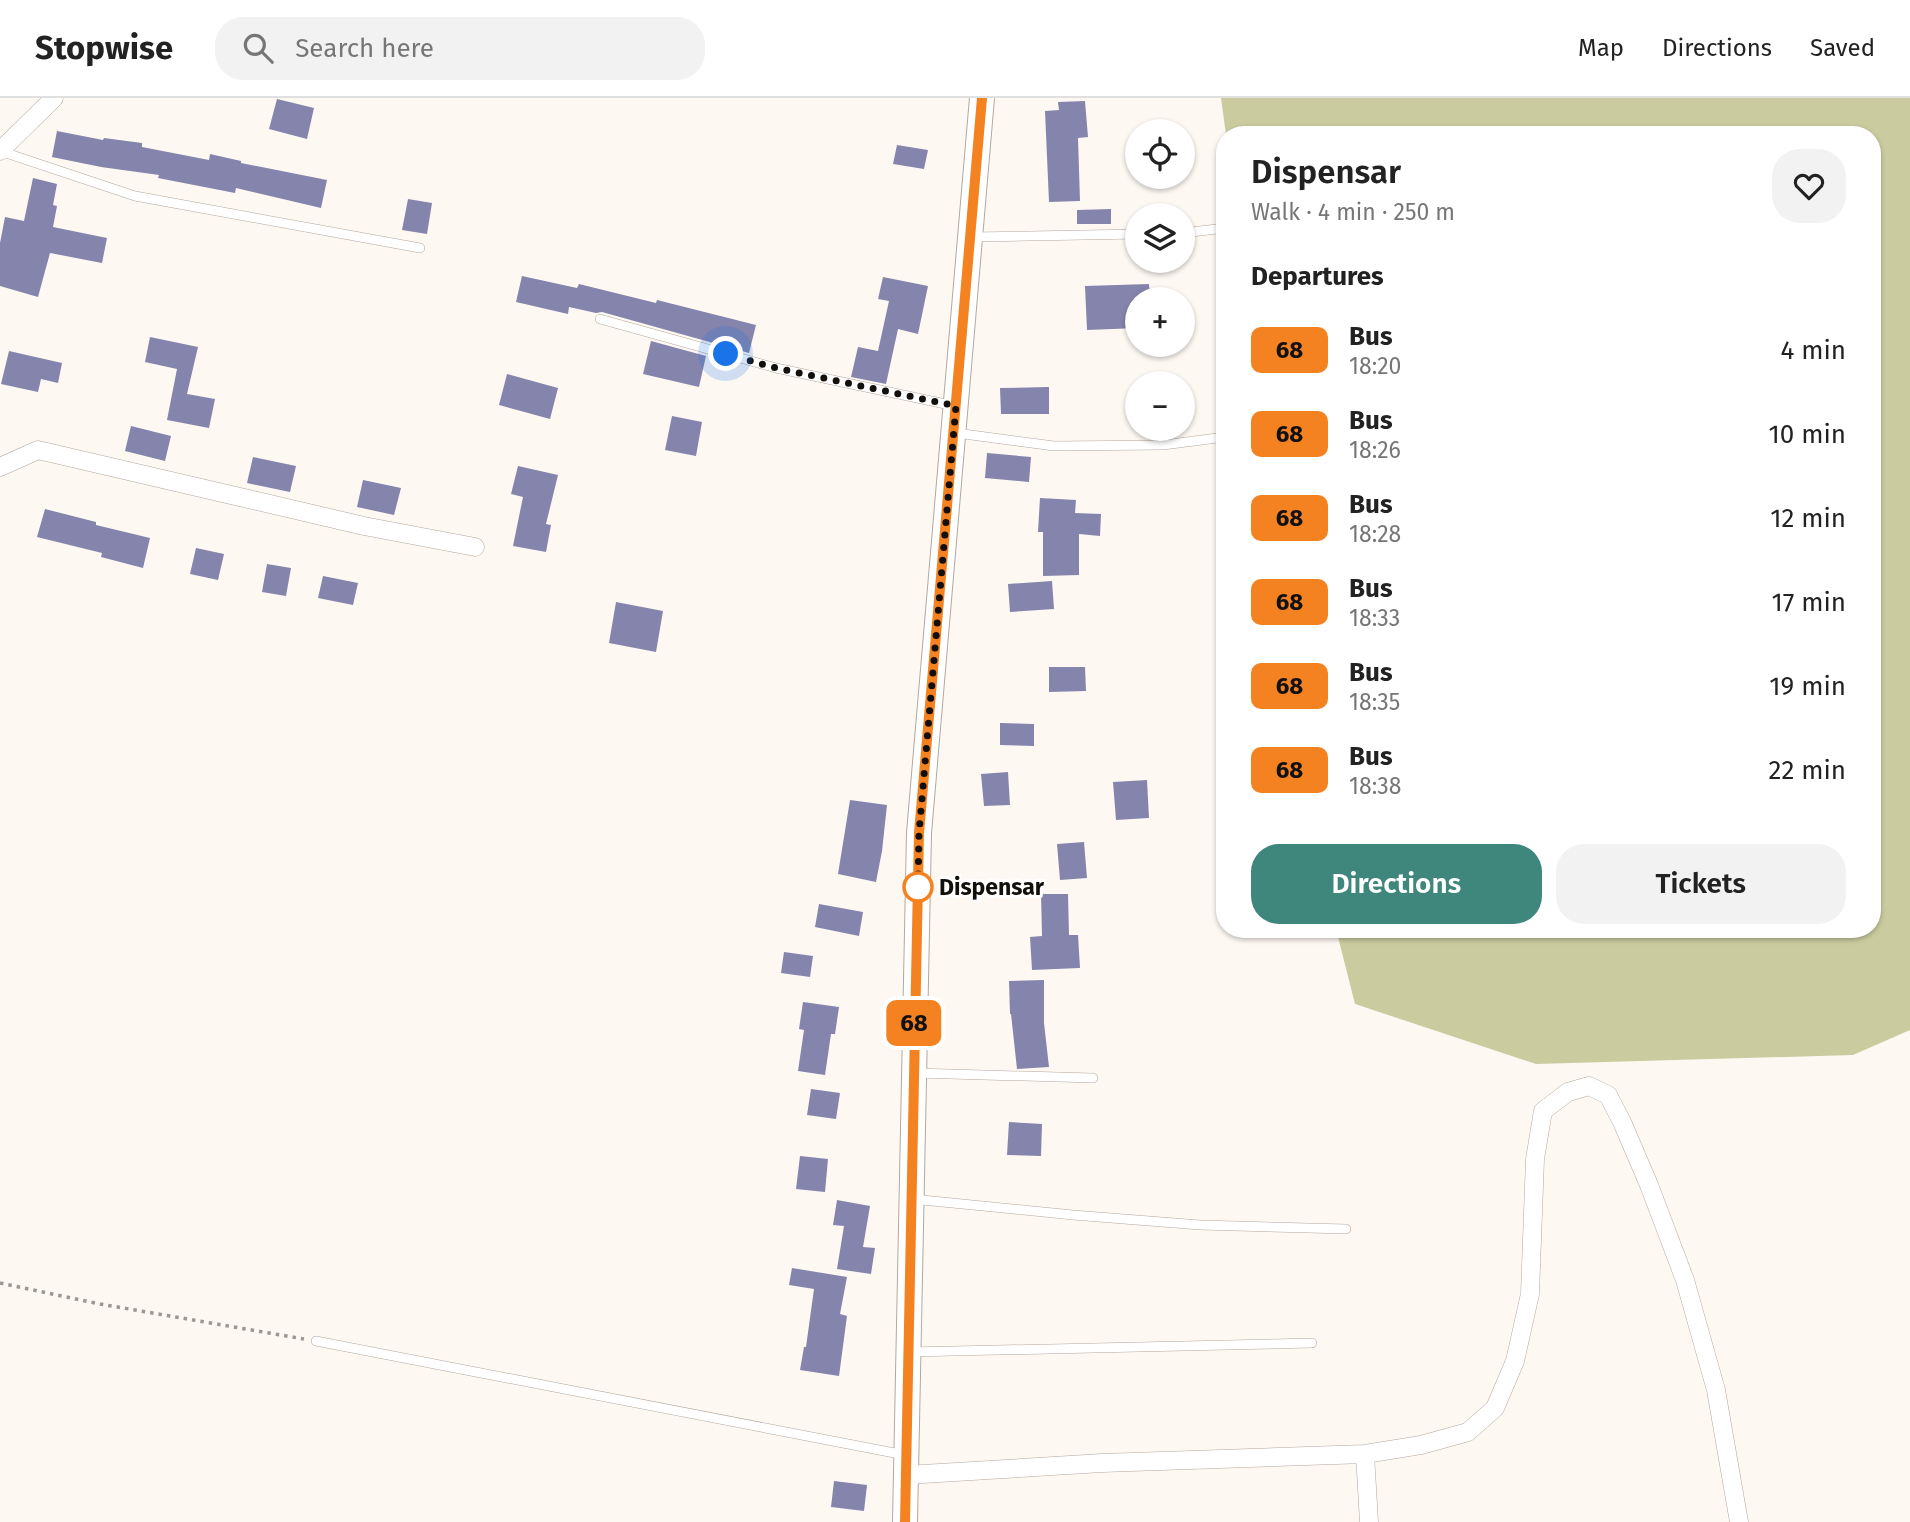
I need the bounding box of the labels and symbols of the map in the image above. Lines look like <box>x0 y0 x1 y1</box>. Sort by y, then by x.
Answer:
your location <box>708 336 743 371</box>
marker: Dispensar <box>903 872 933 902</box>
place label: Dispensar <box>939 873 1045 901</box>
line badge: 68 <box>883 1000 946 1046</box>

